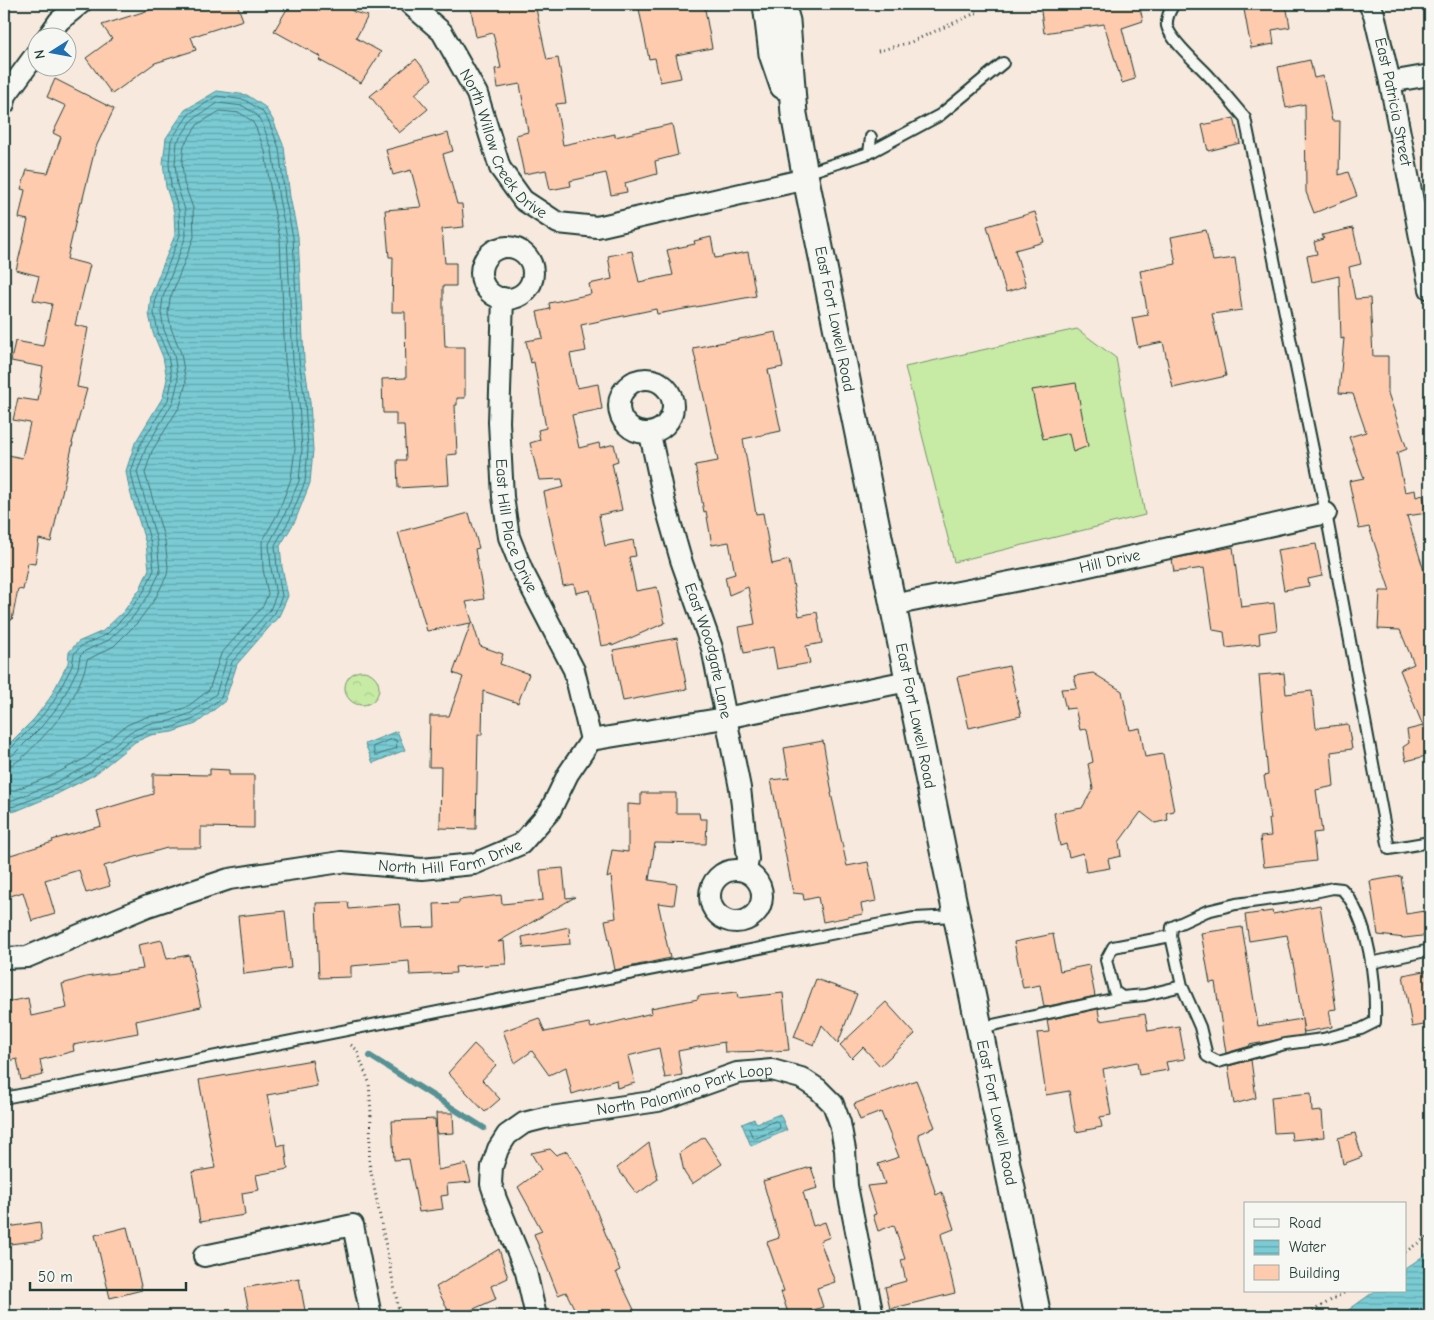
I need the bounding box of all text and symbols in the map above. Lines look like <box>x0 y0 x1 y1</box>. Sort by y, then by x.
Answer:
north arrow <box>28 28 78 78</box>
street label: East Patricia Street <box>1371 36 1415 168</box>
text: N <box>31 48 49 60</box>
street label: North Willow Creek Drive <box>456 66 551 222</box>
street label: East Fort Lowell Road <box>811 245 858 393</box>
street label: East Hill Place Drive <box>492 458 541 596</box>
street label: Hill Drive <box>1077 546 1142 577</box>
street label: East Woodgate Lane <box>681 581 735 720</box>
street label: East Fort Lowell Road <box>892 642 939 790</box>
street label: North Hill Farm Drive <box>377 836 525 878</box>
street label: East Fort Lowell Road <box>973 1038 1020 1187</box>
street label: North Palomino Park Loop <box>596 1061 773 1119</box>
legend <box>1244 1202 1406 1292</box>
text: Road <box>1289 1214 1321 1232</box>
text: Water <box>1289 1238 1326 1256</box>
scale bar <box>30 1260 186 1292</box>
text: Building <box>1289 1264 1340 1282</box>
text: 50 m <box>38 1268 73 1286</box>

